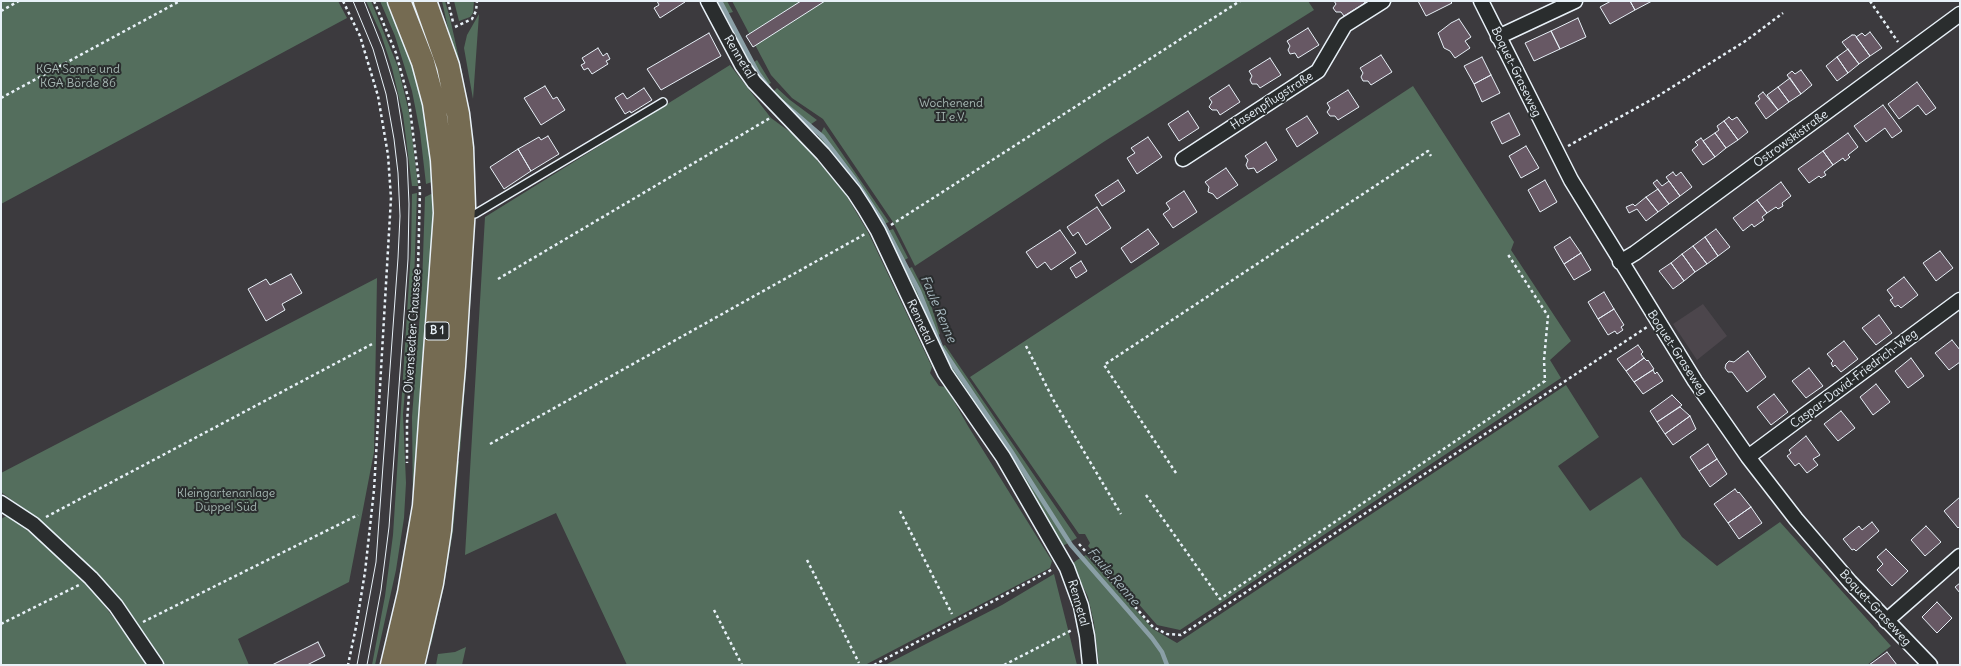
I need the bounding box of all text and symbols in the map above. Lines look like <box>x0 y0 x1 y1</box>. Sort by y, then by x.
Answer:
street label: Boquet-Graseweg <box>1488 25 1544 119</box>
street label: Rennetal <box>721 33 757 81</box>
park label: KGA Sonne und KGA Börde 86 <box>36 63 120 91</box>
street label: Hasenpflugstraße <box>1228 69 1316 133</box>
park label: Wochenend II e.V. <box>919 97 983 125</box>
street label: Ostrowskistraße <box>1751 107 1831 171</box>
street label: Olvenstedter Chaussee <box>401 268 425 394</box>
water label: Faule Renne <box>917 273 959 345</box>
street label: Rennetal <box>903 297 937 347</box>
street label: Boquet-Graseweg <box>1644 308 1710 398</box>
road number: B 1 <box>425 322 449 340</box>
street label: Caspar-David-Friedrich-Weg <box>1788 326 1920 432</box>
park label: Kleingartenanlage Düppel Süd <box>177 487 275 515</box>
water label: Faule Renne <box>1084 545 1142 609</box>
street label: Boquet-Graseweg <box>1836 567 1914 649</box>
street label: Rennetal <box>1064 578 1092 628</box>

